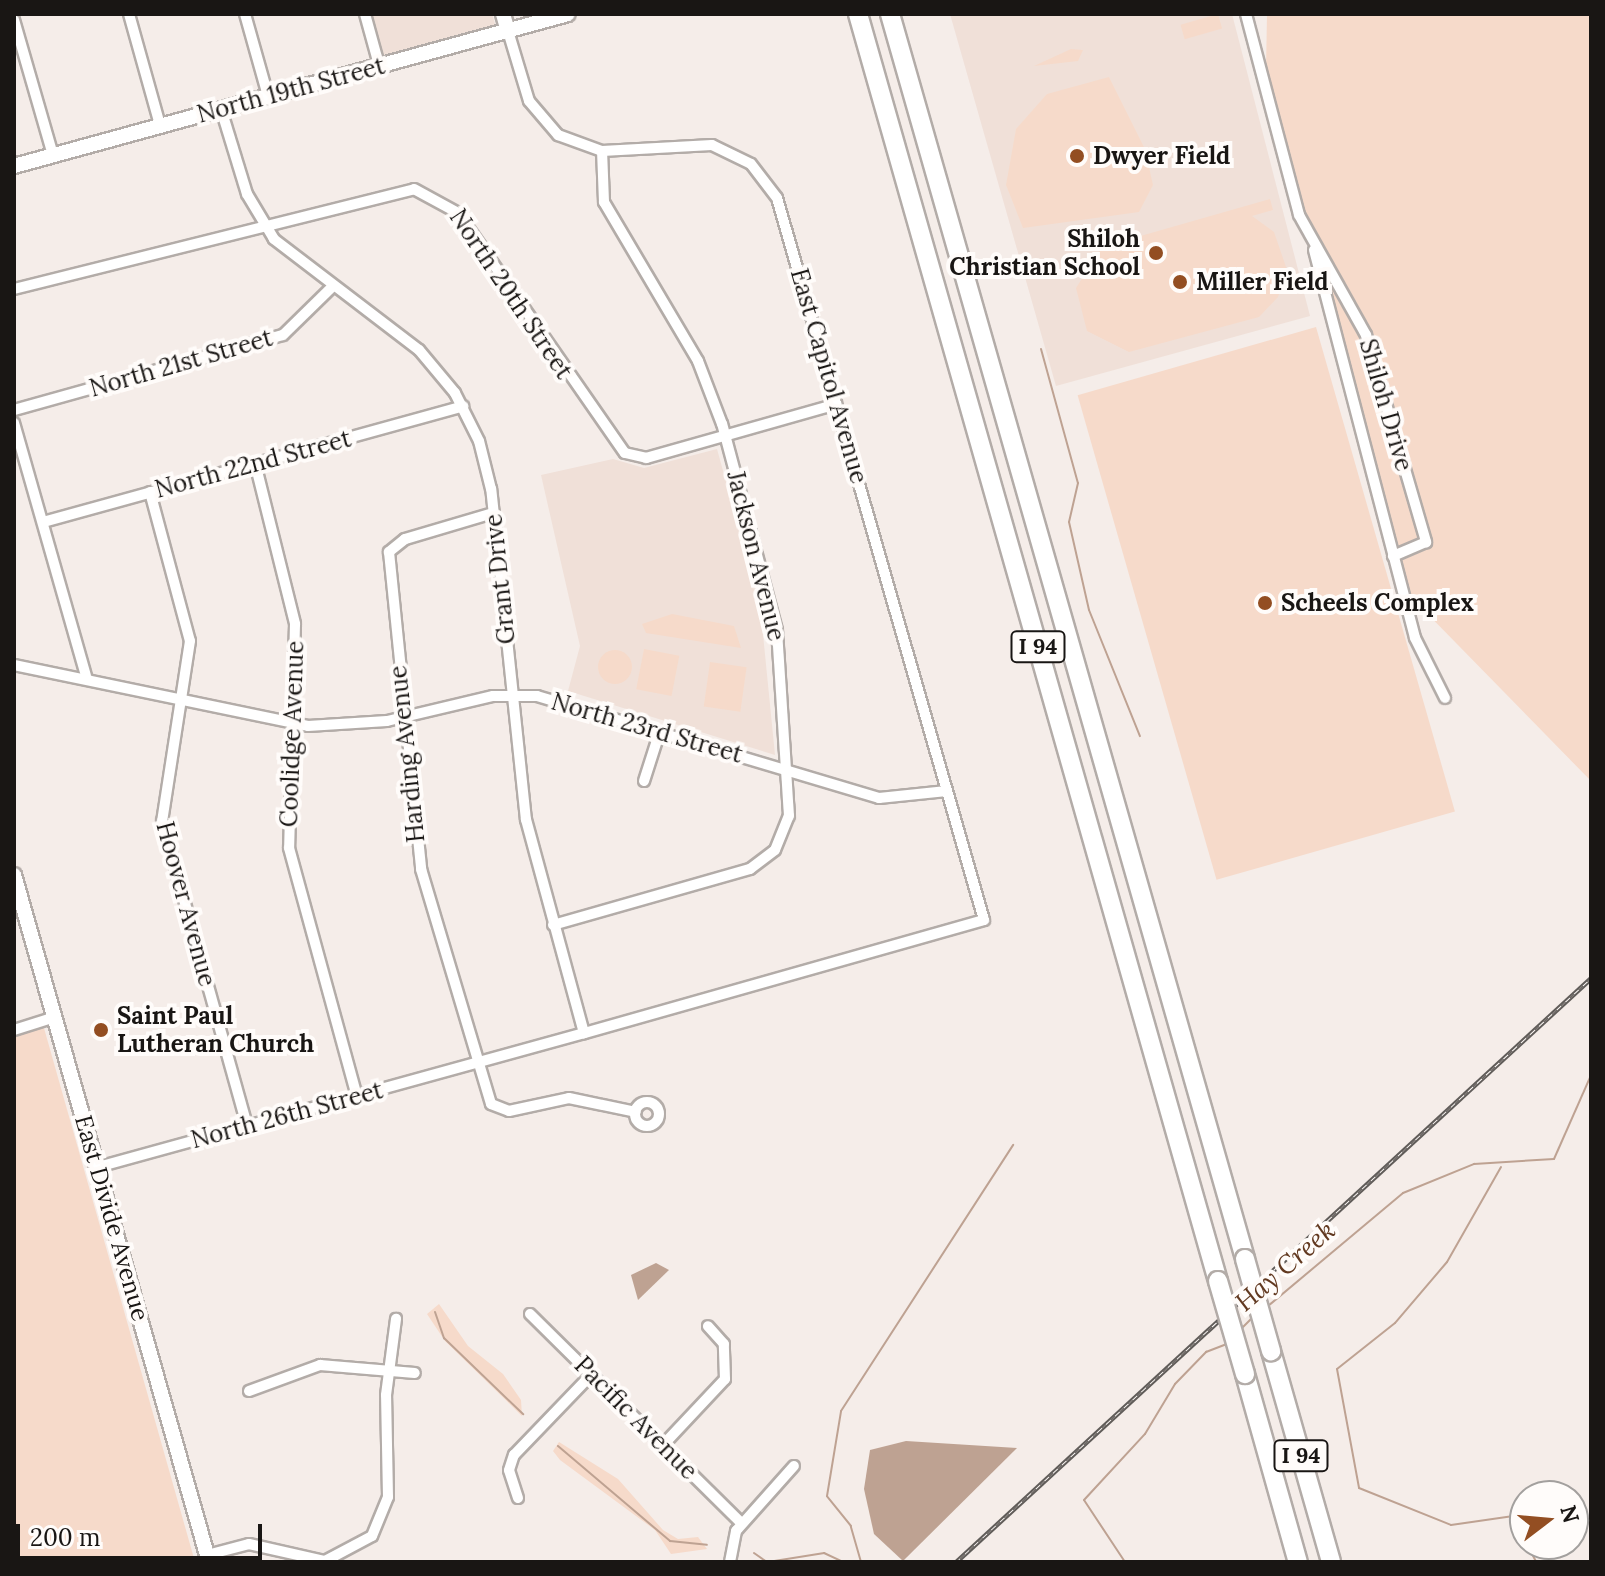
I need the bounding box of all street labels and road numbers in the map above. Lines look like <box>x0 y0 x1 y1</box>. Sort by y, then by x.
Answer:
street label: North 19th Street <box>194 51 388 129</box>
street label: North 20th Street <box>444 204 578 384</box>
street label: East Capitol Avenue <box>785 265 873 487</box>
street label: North 21st Street <box>86 323 276 403</box>
street label: Shiloh Drive <box>1353 336 1419 474</box>
street label: North 22nd Street <box>152 424 354 504</box>
street label: Jackson Avenue <box>721 468 791 644</box>
street label: Grant Drive <box>479 512 521 646</box>
road number: I 94 <box>1010 629 1066 665</box>
street label: Coolidge Avenue <box>274 640 310 828</box>
street label: Harding Avenue <box>383 664 431 844</box>
street label: North 23rd Street <box>548 687 746 769</box>
street label: Hoover Avenue <box>150 818 222 990</box>
street label: North 26th Street <box>188 1076 386 1154</box>
street label: East Divide Avenue <box>69 1112 155 1324</box>
street label: Pacific Avenue <box>569 1351 703 1485</box>
road number: I 94 <box>1273 1438 1329 1474</box>

